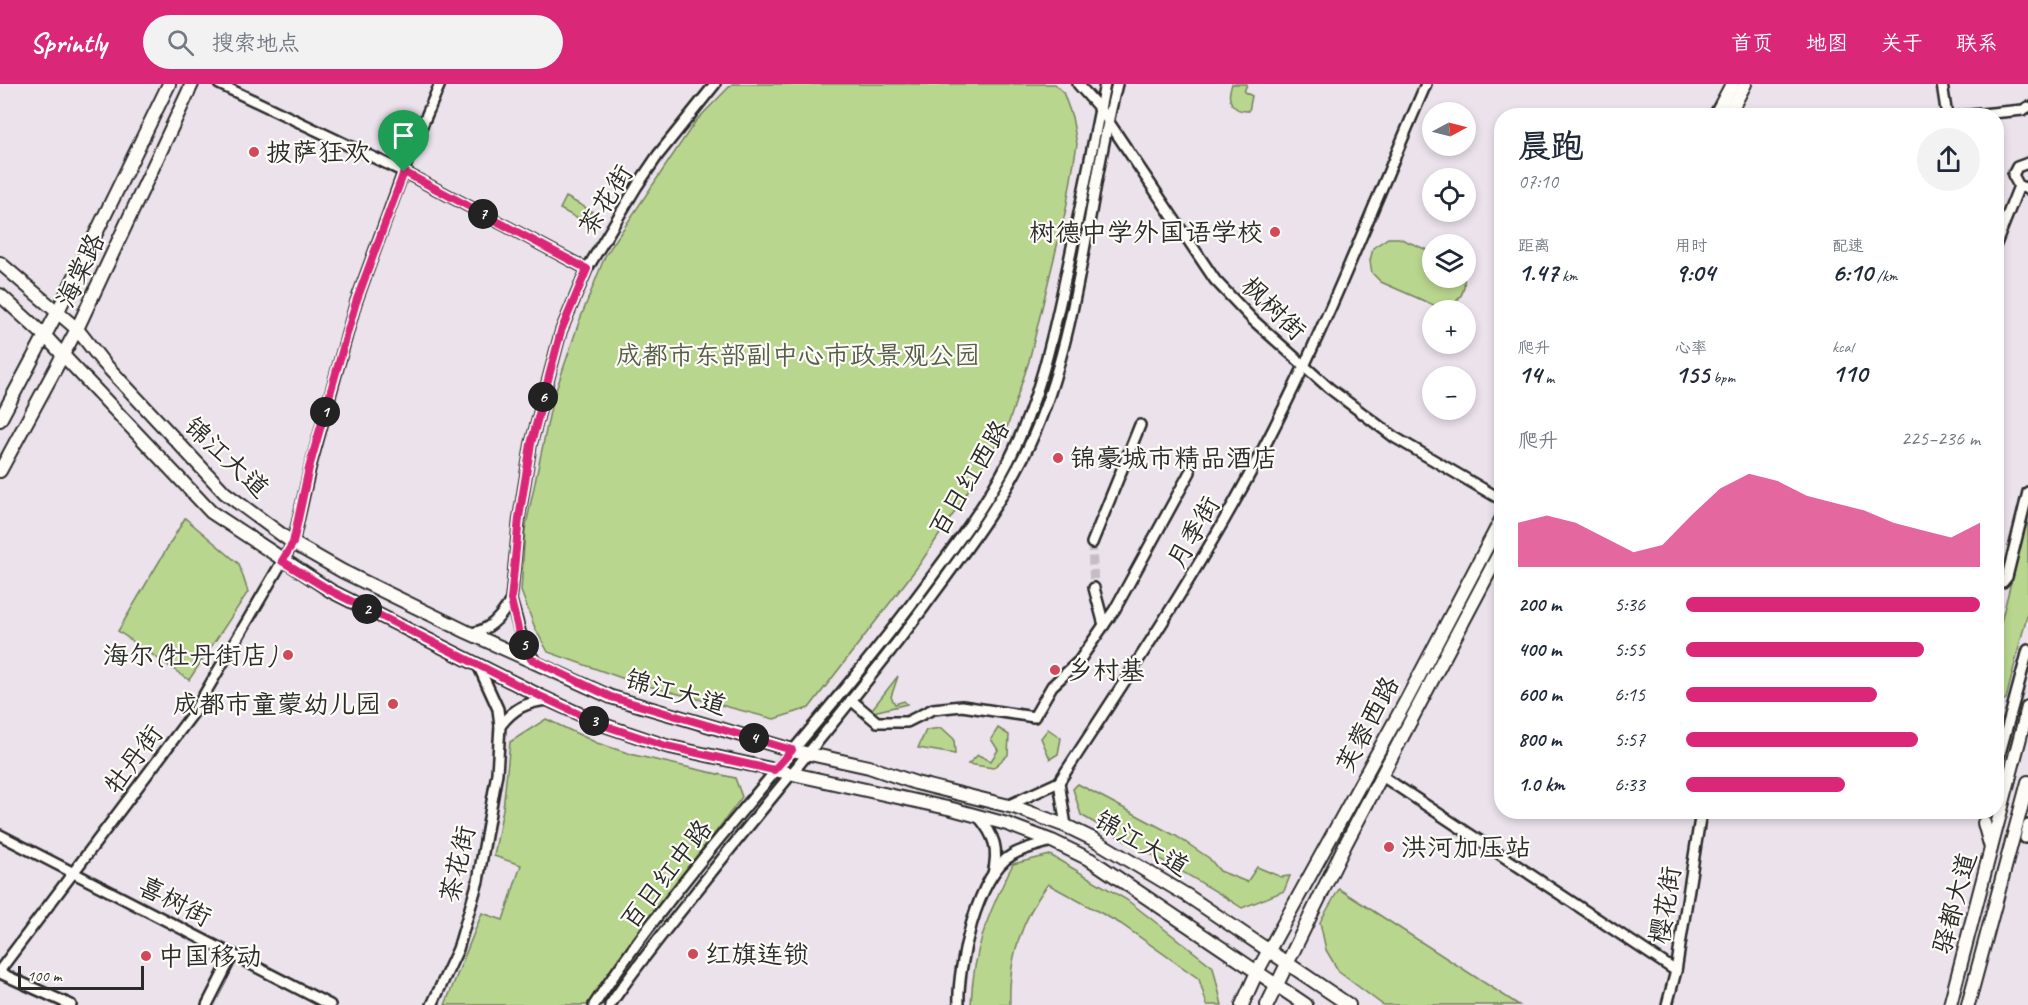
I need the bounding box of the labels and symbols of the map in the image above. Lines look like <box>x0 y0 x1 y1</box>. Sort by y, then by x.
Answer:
north arrow <box>1422 102 1476 156</box>
pin <box>378 110 429 172</box>
place label: 披萨狂欢 <box>266 136 370 169</box>
marker: 披萨狂欢 <box>247 145 261 159</box>
street label: 茶花街 <box>571 158 640 242</box>
pin: 7 <box>468 199 498 229</box>
place label: 树德中学外国语学校 <box>1029 216 1263 249</box>
marker: 树德中学外国语学校 <box>1268 225 1282 239</box>
street label: 海棠路 <box>49 228 112 313</box>
street label: 枫树街 <box>1234 269 1313 347</box>
park label: 成都市东部副中心市政景观公园 <box>616 339 980 372</box>
pin: 6 <box>528 382 558 412</box>
pin: 1 <box>310 397 340 427</box>
street label: 锦江大道 <box>177 410 276 505</box>
street label: 百日红西路 <box>922 414 1017 542</box>
place label: 锦豪城市精品酒店 <box>1070 442 1278 475</box>
marker: 锦豪城市精品酒店 <box>1051 451 1065 465</box>
street label: 月季街 <box>1160 490 1227 574</box>
pin: 2 <box>352 594 382 624</box>
pin: 5 <box>509 630 539 660</box>
place label: 海尔(牡丹街店) <box>103 639 277 672</box>
marker: 海尔(牡丹街店) <box>281 648 295 662</box>
place label: 乡村基 <box>1067 654 1145 687</box>
street label: 锦江大道 <box>621 662 730 723</box>
marker: 乡村基 <box>1048 663 1062 677</box>
street label: 芙蓉西路 <box>1328 671 1406 778</box>
place label: 成都市童蒙幼儿园 <box>173 688 381 721</box>
marker: 成都市童蒙幼儿园 <box>386 697 400 711</box>
pin: 3 <box>579 706 609 736</box>
street label: 牡丹街 <box>97 718 170 800</box>
pin: 4 <box>739 723 769 753</box>
street label: 锦江大道 <box>1088 803 1195 884</box>
street label: 百日红中路 <box>613 813 719 936</box>
street label: 茶花街 <box>433 822 482 906</box>
place label: 洪河加压站 <box>1401 831 1531 864</box>
marker: 洪河加压站 <box>1382 840 1396 854</box>
street label: 驿都大道 <box>1925 849 1984 958</box>
street label: 樱花街 <box>1643 864 1688 946</box>
street label: 喜树街 <box>133 869 217 934</box>
place label: 红旗连锁 <box>705 938 809 971</box>
place label: 中国移动 <box>158 940 262 973</box>
marker: 红旗连锁 <box>686 947 700 961</box>
marker: 中国移动 <box>139 949 153 963</box>
scale bar <box>18 963 144 990</box>

